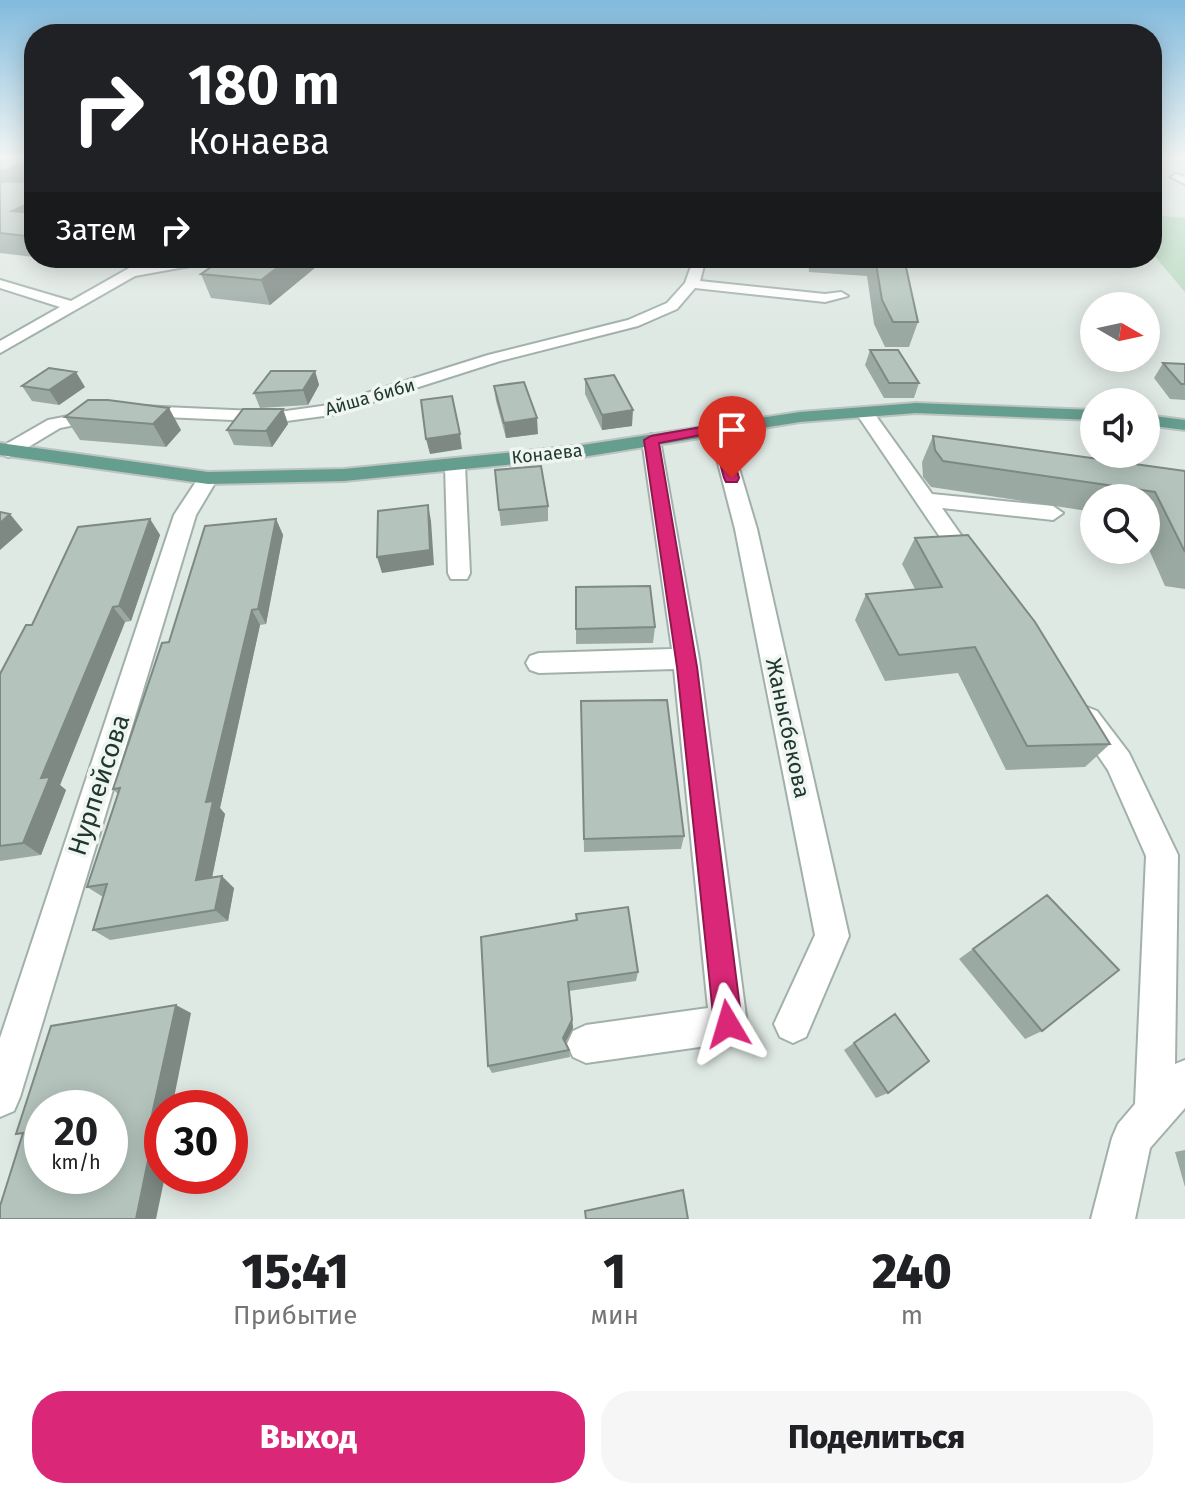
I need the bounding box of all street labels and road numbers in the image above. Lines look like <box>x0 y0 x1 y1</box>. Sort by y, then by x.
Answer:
street label: Айша биби <box>323 374 417 420</box>
street label: Конаева <box>511 439 583 469</box>
street label: Жанысбекова <box>760 656 816 800</box>
street label: Нурпейсова <box>62 710 136 860</box>

